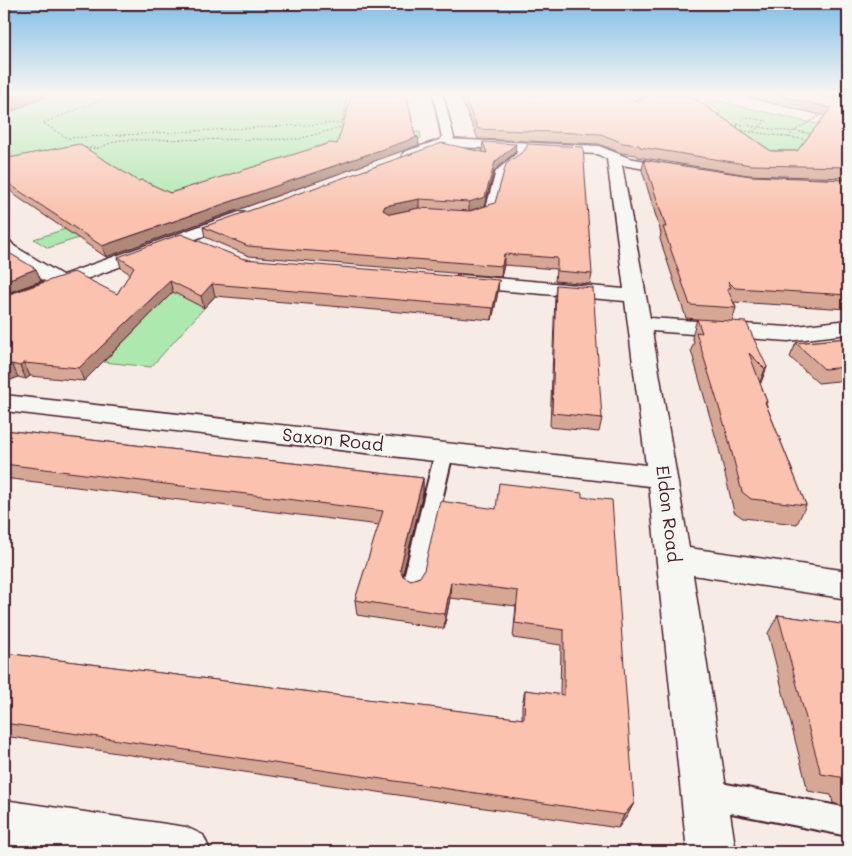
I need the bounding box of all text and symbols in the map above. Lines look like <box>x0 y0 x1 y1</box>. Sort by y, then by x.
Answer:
street label: Saxon Road <box>281 422 385 456</box>
street label: Eldon Road <box>651 464 687 564</box>

